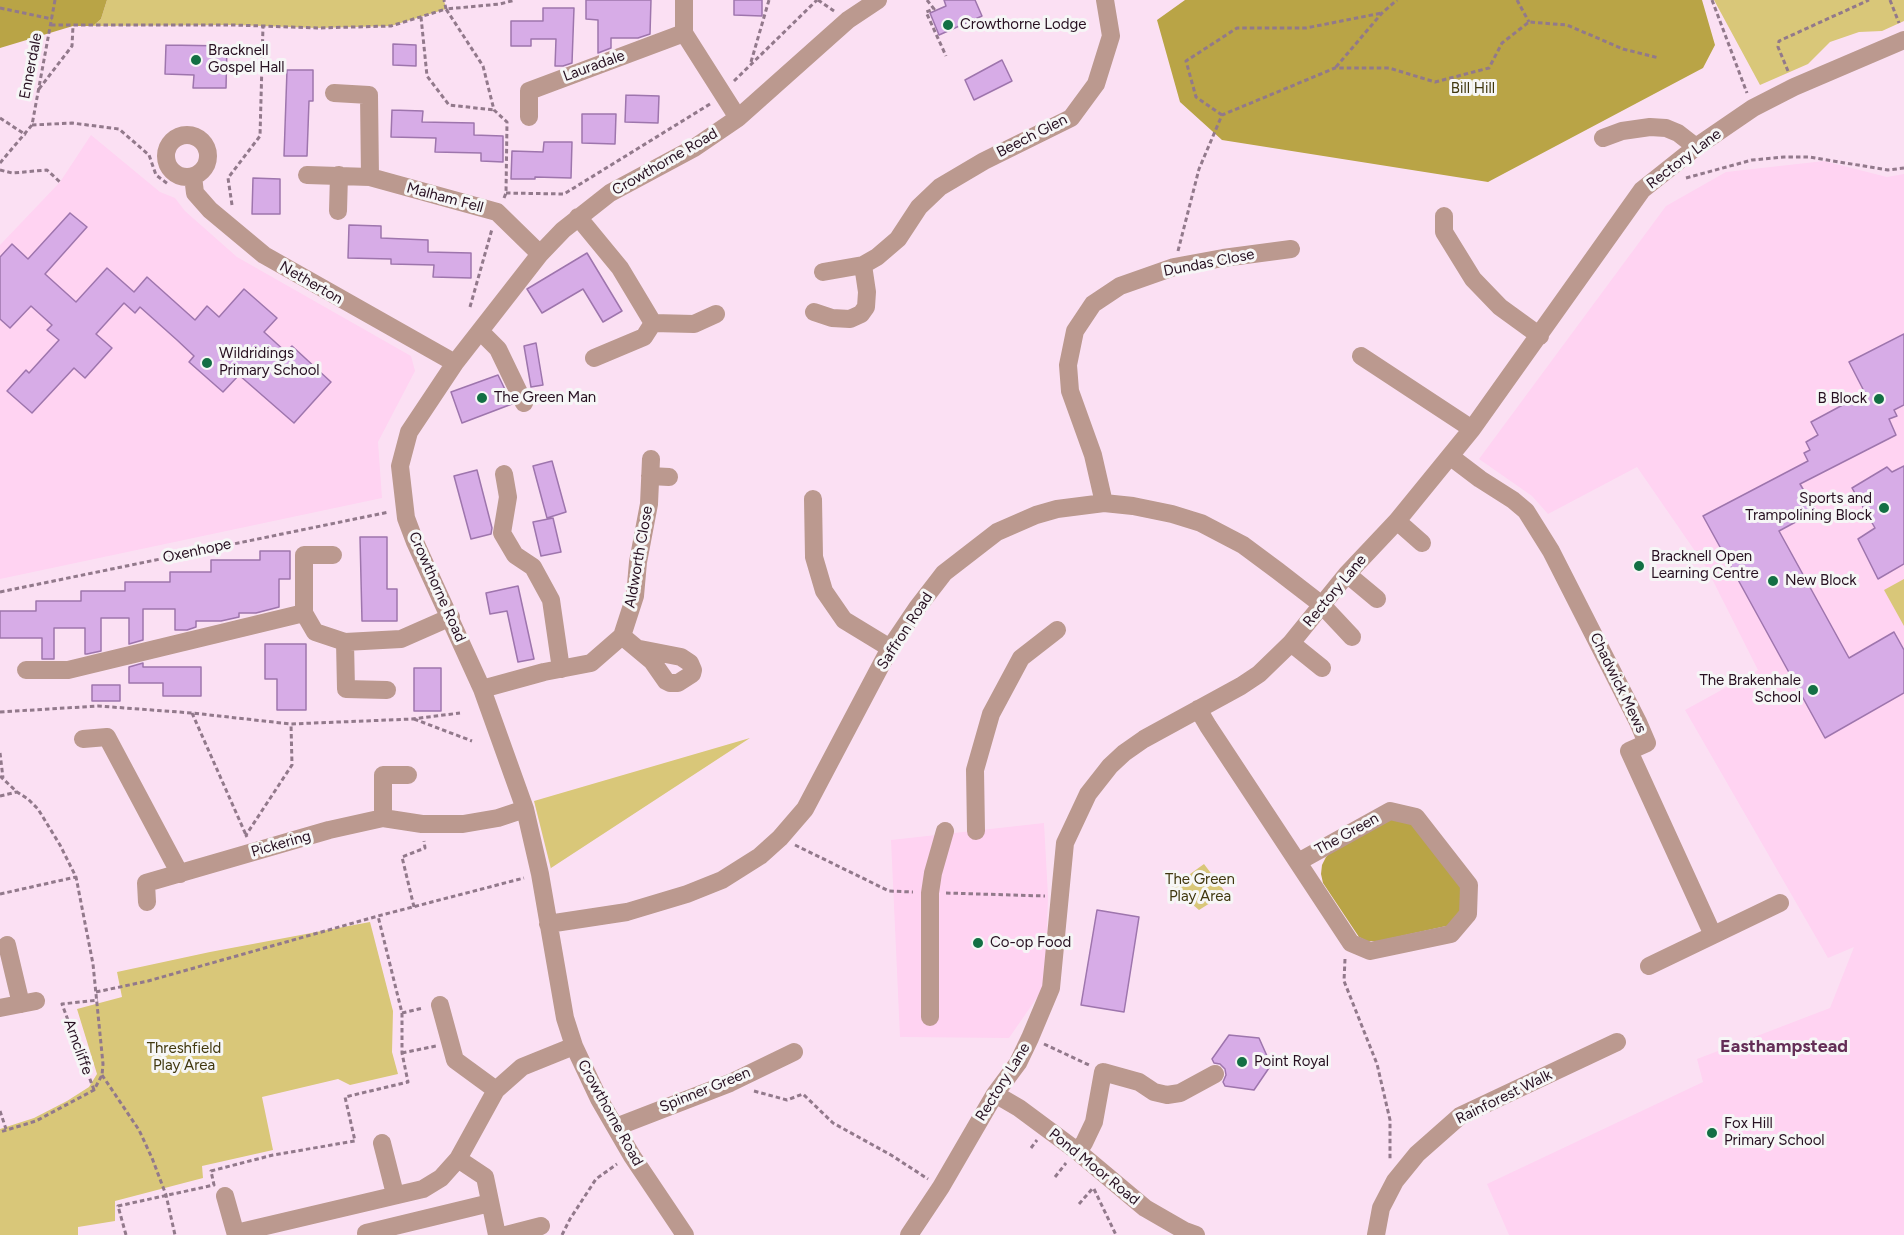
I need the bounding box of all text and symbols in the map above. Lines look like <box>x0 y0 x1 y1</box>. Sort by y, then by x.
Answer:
place label: Crowthorne Lodge <box>960 16 1087 34</box>
marker: Crowthorne Lodge <box>941 18 955 32</box>
street label: Ennerdale <box>16 31 46 101</box>
place label: Bracknell Gospel Hall <box>208 42 285 77</box>
street label: Lauradale <box>561 47 627 85</box>
marker: Bracknell Gospel Hall <box>189 53 203 67</box>
park label: Bill Hill <box>1451 80 1495 98</box>
street label: Beech Glen <box>994 111 1070 161</box>
street label: Crowthorne Road <box>609 125 721 199</box>
street label: Rectory Lane <box>1643 125 1725 193</box>
street label: Malham Fell <box>405 179 485 217</box>
street label: Dundas Close <box>1162 245 1256 281</box>
street label: Netherton <box>276 258 346 308</box>
place label: Wildridings Primary School <box>219 345 320 380</box>
marker: Wildridings Primary School <box>200 356 214 370</box>
place label: The Green Man <box>494 389 596 407</box>
place label: B Block <box>1818 390 1867 408</box>
marker: The Green Man <box>475 391 489 405</box>
marker: B Block <box>1872 392 1886 406</box>
place label: Sports and Trampolining Block <box>1745 490 1872 525</box>
marker: Sports and Trampolining Block <box>1877 501 1891 515</box>
street label: Aldworth Close <box>621 505 657 609</box>
street label: Crowthorne Road <box>405 529 469 645</box>
street label: Oxenhope <box>161 535 233 567</box>
place label: Bracknell Open Learning Centre <box>1651 548 1759 583</box>
street label: Rectory Lane <box>1300 551 1370 631</box>
marker: Bracknell Open Learning Centre <box>1632 559 1646 573</box>
place label: New Block <box>1785 572 1857 590</box>
marker: New Block <box>1766 574 1780 588</box>
street label: Saffron Road <box>873 589 937 673</box>
street label: Chadwick Mews <box>1586 630 1650 736</box>
place label: The Brakenhale School <box>1699 672 1801 707</box>
marker: The Brakenhale School <box>1806 683 1820 697</box>
street label: The Green <box>1312 809 1382 859</box>
street label: Pickering <box>249 827 313 861</box>
park label: The Green Play Area <box>1165 871 1235 906</box>
place label: Co-op Food <box>990 934 1071 952</box>
marker: Co-op Food <box>971 936 985 950</box>
street label: Arncliffe <box>60 1017 96 1077</box>
district label: Easthampstead <box>1720 1036 1848 1058</box>
park label: Threshfield Play Area <box>147 1040 221 1075</box>
street label: Rectory Lane <box>972 1040 1034 1124</box>
place label: Point Royal <box>1254 1053 1329 1071</box>
marker: Point Royal <box>1235 1055 1249 1069</box>
street label: Crowthorne Road <box>573 1057 647 1169</box>
street label: Spinner Green <box>657 1064 753 1116</box>
street label: Rainforest Walk <box>1453 1066 1555 1128</box>
place label: Fox Hill Primary School <box>1724 1115 1825 1150</box>
street label: Pond Moor Road <box>1045 1125 1143 1209</box>
marker: Fox Hill Primary School <box>1705 1126 1719 1140</box>

